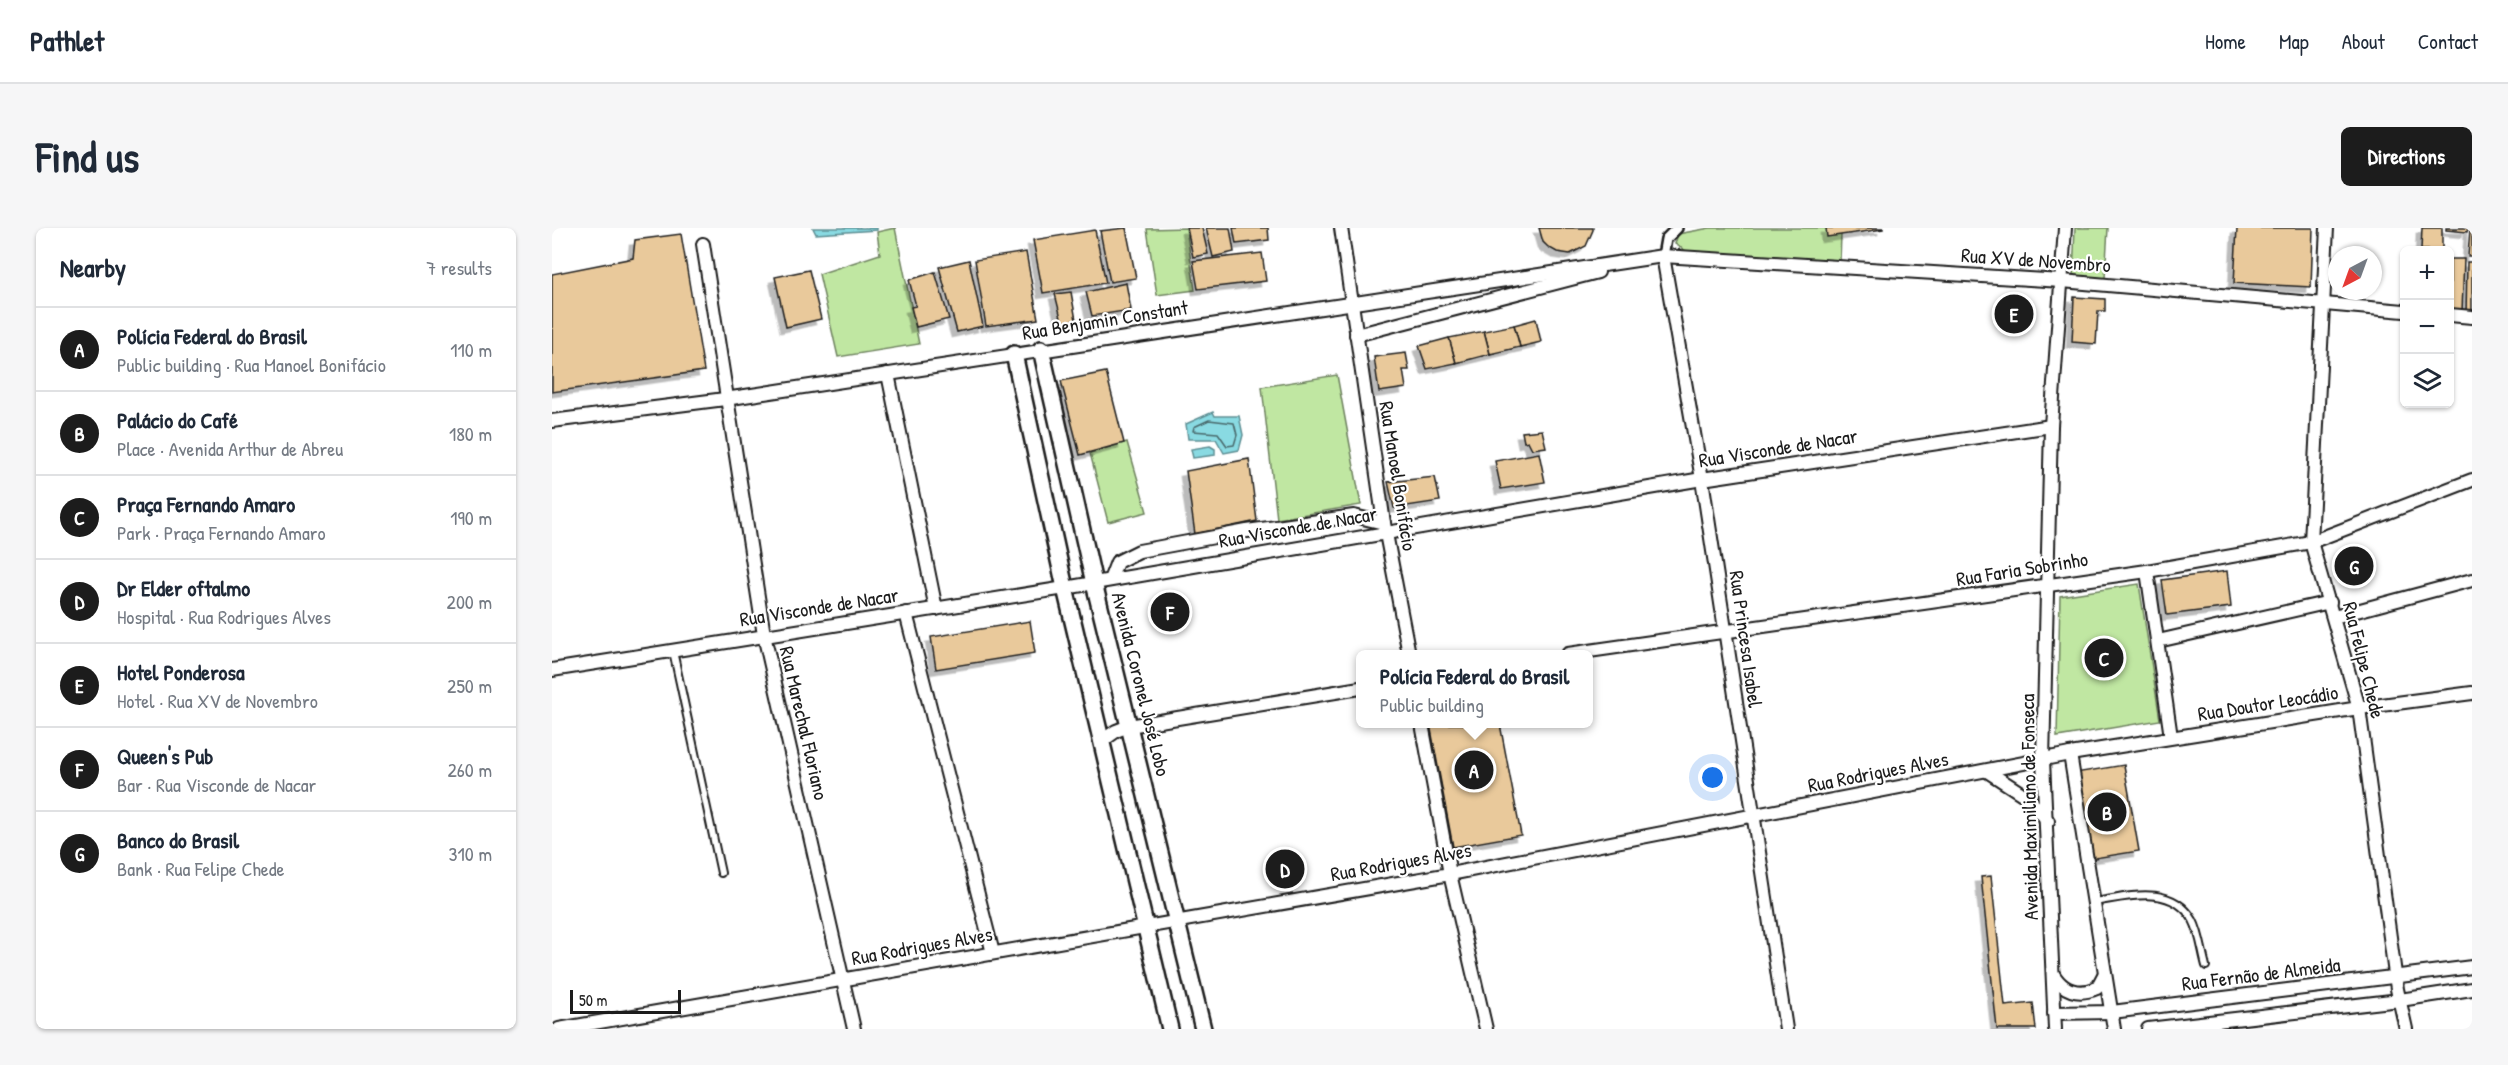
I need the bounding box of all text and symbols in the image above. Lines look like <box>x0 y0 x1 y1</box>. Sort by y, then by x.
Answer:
text: Pathlet <box>30 22 104 60</box>
text: Home <box>2205 27 2246 56</box>
text: Map <box>2279 27 2309 56</box>
text: About <box>2342 27 2385 56</box>
text: Contact <box>2418 27 2478 56</box>
button: Directions <box>2341 127 2472 186</box>
text: Find us <box>36 128 139 185</box>
street label: Rua XV de Novembro <box>1960 241 2112 278</box>
north arrow <box>2328 246 2382 300</box>
map controls <box>2400 246 2454 408</box>
button: + <box>2400 246 2454 300</box>
text: Nearby <box>60 250 126 285</box>
text: 7 results <box>426 254 492 281</box>
pin: E <box>1994 292 2034 337</box>
street label: Rua Benjamin Constant <box>1020 293 1191 346</box>
button: − <box>2400 300 2454 354</box>
text: Polícia Federal do Brasil <box>117 321 307 351</box>
text: A <box>75 336 84 363</box>
text: 110 m <box>450 336 492 363</box>
text: Public building · Rua Manoel Bonifácio <box>117 351 386 378</box>
button: layers <box>2400 354 2454 408</box>
street label: Rua Manoel Bonifácio <box>1373 399 1424 553</box>
text: Palácio do Café <box>117 405 238 435</box>
text: B <box>74 420 85 447</box>
text: 180 m <box>449 420 492 447</box>
street label: Rua Visconde de Nacar <box>1697 422 1859 473</box>
text: Place · Avenida Arthur de Abreu <box>117 435 343 462</box>
text: Praça Fernando Amaro <box>117 489 295 519</box>
street label: Rua Visconde de Nacar <box>1217 499 1379 554</box>
text: C <box>74 504 85 531</box>
text: 190 m <box>450 504 492 531</box>
text: Park · Praça Fernando Amaro <box>117 519 326 546</box>
pin: G <box>2334 544 2374 588</box>
street label: Rua Faria Sobrinho <box>1954 545 2090 592</box>
street label: Rua Princesa Isabel <box>1724 569 1770 710</box>
text: Dr Elder oftalmo <box>117 573 250 603</box>
street label: Rua Visconde de Nacar <box>738 581 900 632</box>
text: D <box>75 588 84 615</box>
text: 200 m <box>447 588 492 615</box>
street label: Avenida Coronel José Lobo <box>1106 589 1177 779</box>
pin: F <box>1150 590 1190 634</box>
street label: Rua Felipe Chede <box>2337 599 2392 721</box>
text: Hospital · Rua Rodrigues Alves <box>117 603 331 630</box>
pin: C <box>2084 636 2124 680</box>
street label: Rua Marechal Floriano <box>774 643 835 802</box>
popup <box>1356 650 1593 728</box>
text: Hotel Ponderosa <box>117 657 245 687</box>
text: Polícia Federal do Brasil <box>1380 661 1569 691</box>
text: E <box>75 672 84 699</box>
text: 250 m <box>447 672 492 699</box>
street label: Rua Doutor Leocádio <box>2196 678 2340 727</box>
text: Hotel · Rua XV de Novembro <box>117 687 318 714</box>
text: Public building <box>1380 691 1484 718</box>
street label: Avenida Maximiliano de Fonseca <box>2013 693 2044 920</box>
text: Queen's Pub <box>117 741 213 771</box>
street label: Rua Rodrigues Alves <box>1805 745 1951 798</box>
pin: A <box>1454 748 1494 792</box>
text: F <box>76 756 83 783</box>
text: 260 m <box>448 756 492 783</box>
your location <box>1698 763 1727 792</box>
text: Bar · Rua Visconde de Nacar <box>117 771 316 798</box>
pin: B <box>2088 790 2126 834</box>
text: Banco do Brasil <box>117 825 239 855</box>
street label: Rua Rodrigues Alves <box>1328 836 1474 887</box>
text: G <box>75 840 84 867</box>
text: 310 m <box>449 840 492 867</box>
pin: D <box>1266 846 1304 892</box>
text: Bank · Rua Felipe Chede <box>117 855 285 882</box>
street label: Rua Rodrigues Alves <box>849 920 995 971</box>
street label: Rua Fernão de Almeida <box>2180 950 2342 997</box>
scale bar <box>570 987 681 1014</box>
text: 50 m <box>579 989 608 1011</box>

